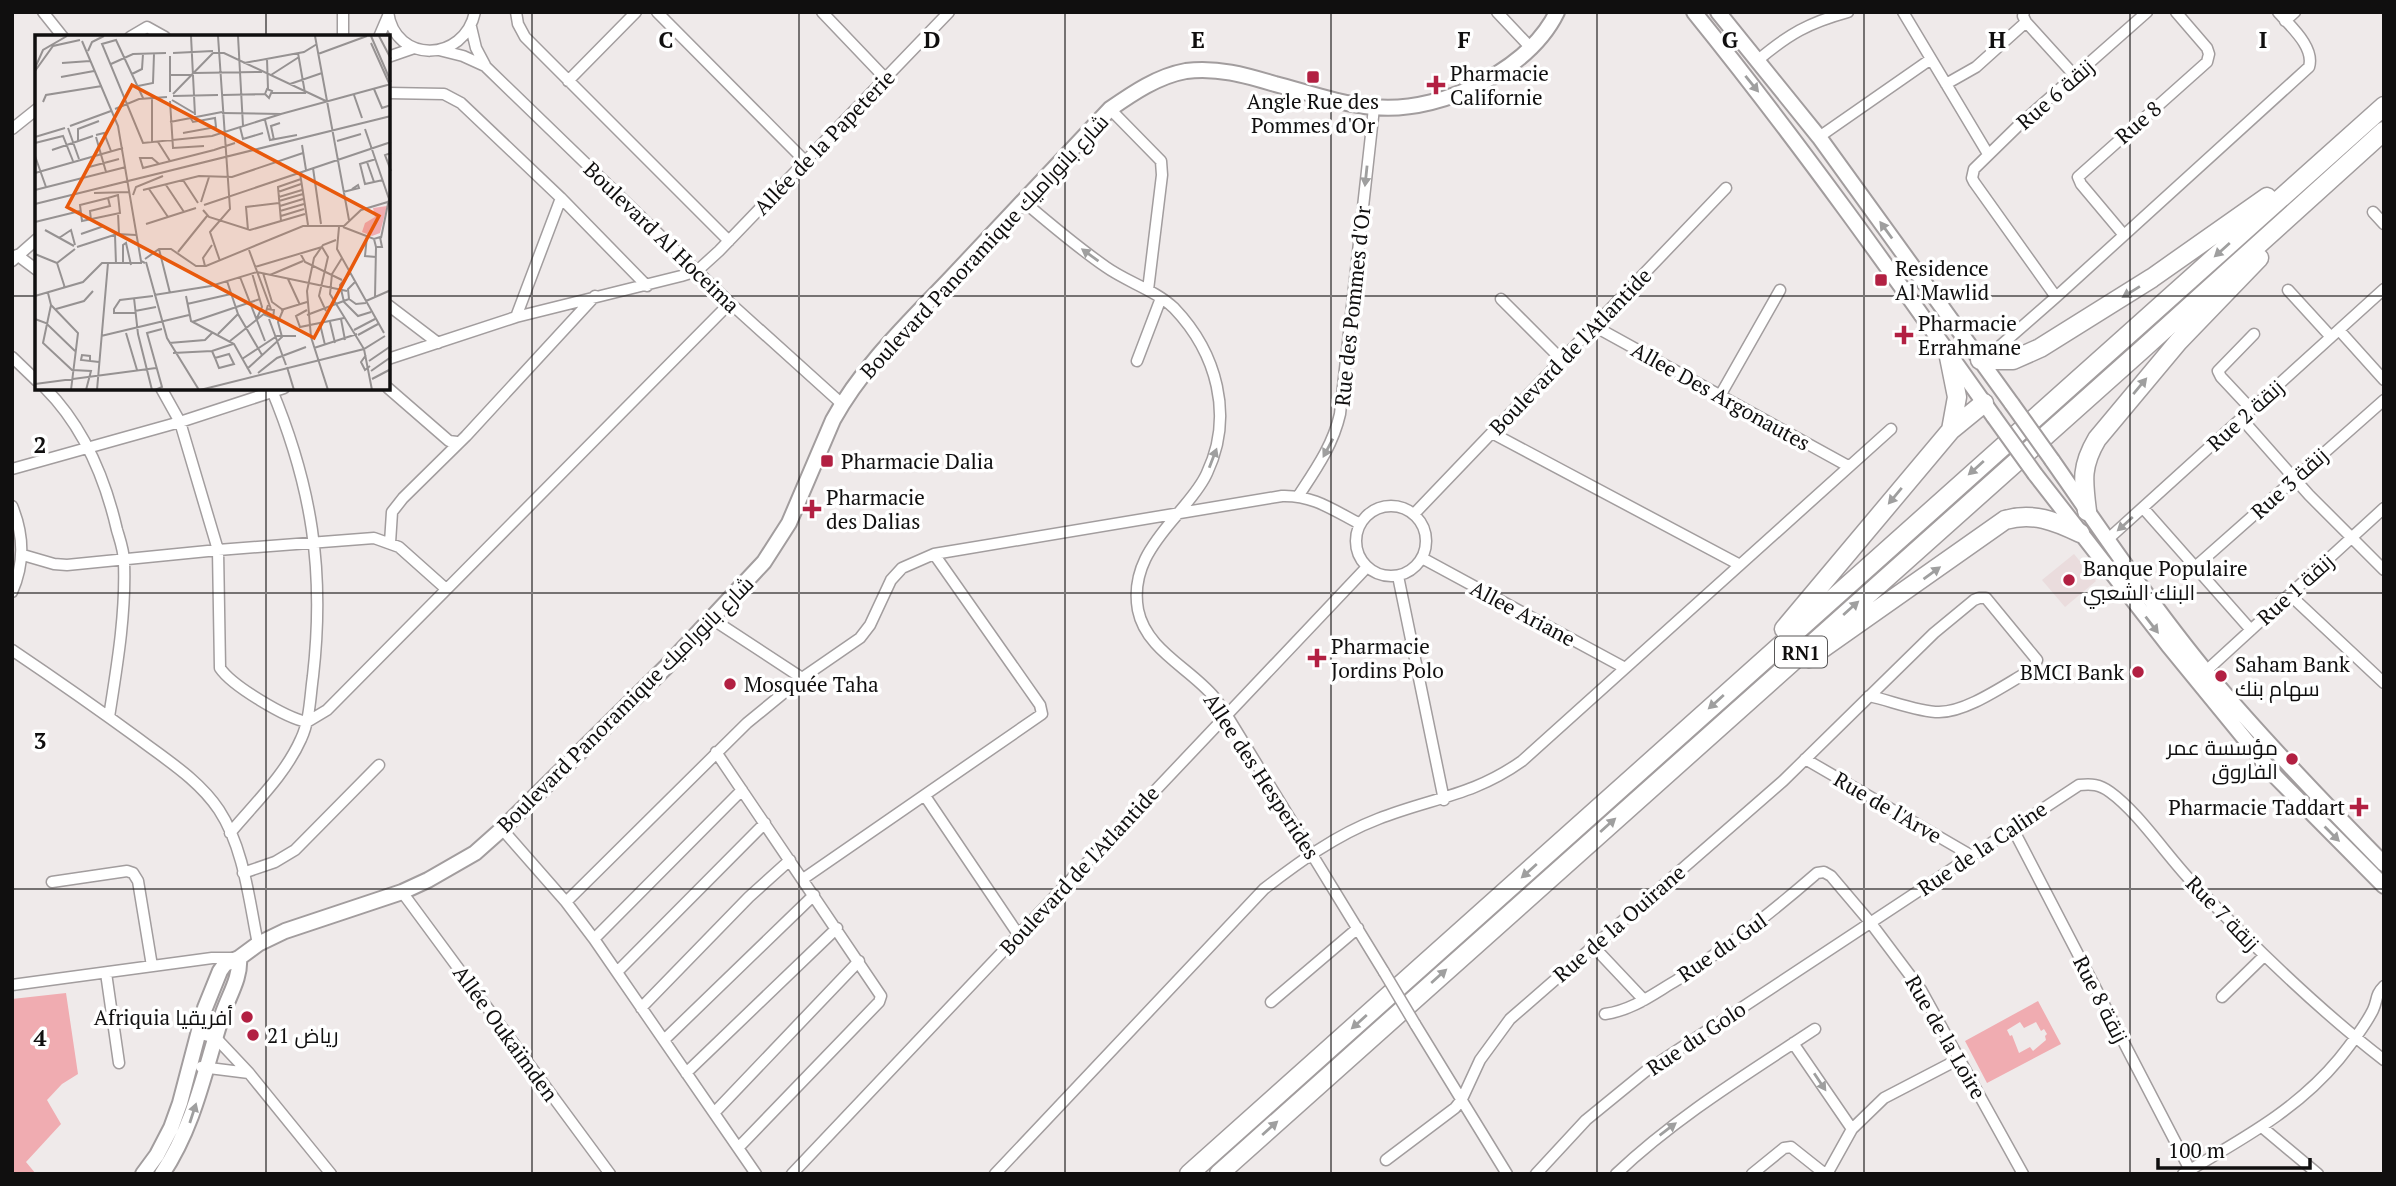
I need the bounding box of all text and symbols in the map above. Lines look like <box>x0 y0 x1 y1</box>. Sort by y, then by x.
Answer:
text: C <box>659 24 674 55</box>
text: D <box>924 24 941 55</box>
text: E <box>1191 24 1205 55</box>
text: F <box>1457 24 1471 55</box>
text: G <box>1722 24 1739 55</box>
text: H <box>1988 24 2006 55</box>
text: I <box>2259 24 2267 55</box>
inset map <box>35 35 390 390</box>
street label: Rue 6 زنقة <box>2010 53 2100 135</box>
place label: Pharmacie Californie <box>1450 59 1549 111</box>
street label: Allée de la Papeterie <box>747 63 901 221</box>
marker: Angle Rue des Pommes d'Or <box>1305 69 1321 85</box>
one-way arrow <box>1744 76 1759 93</box>
marker: Pharmacie Californie <box>1428 77 1444 93</box>
place label: Angle Rue des Pommes d'Or <box>1247 87 1379 139</box>
street label: Rue 8 <box>2109 94 2167 150</box>
street label: Boulevard Panoramique شارع بانوراميك <box>854 108 1115 385</box>
street label: Boulevard Al Hoceima <box>578 155 746 319</box>
one-way arrow <box>1361 165 1372 187</box>
street label: Rue des Pommes d'Or <box>1328 204 1376 408</box>
one-way arrow <box>1879 221 1893 239</box>
one-way arrow <box>2214 241 2231 257</box>
one-way arrow <box>1080 248 1099 262</box>
place label: Residence Al Mawlid <box>1895 254 1990 306</box>
street label: Boulevard de l'Atlantide <box>1483 262 1657 440</box>
marker: Residence Al Mawlid <box>1873 272 1889 288</box>
one-way arrow <box>2121 285 2140 298</box>
place label: Pharmacie Errahmane <box>1918 309 2021 361</box>
marker: Pharmacie Errahmane <box>1896 327 1912 343</box>
street label: Allee Des Argonautes <box>1627 335 1815 457</box>
street label: Rue 2 زنقة <box>2201 373 2289 457</box>
one-way arrow <box>2132 378 2147 395</box>
text: 2 <box>34 429 47 460</box>
one-way arrow <box>1323 438 1334 458</box>
street label: Rue 3 زنقة <box>2245 441 2333 525</box>
place label: Pharmacie Dalia <box>841 447 994 475</box>
one-way arrow <box>1208 447 1219 468</box>
marker: Pharmacie Dalia <box>819 453 835 469</box>
one-way arrow <box>1967 460 1985 476</box>
place label: Pharmacie des Dalias <box>826 483 925 535</box>
one-way arrow <box>1888 487 1903 504</box>
marker: Pharmacie des Dalias <box>804 501 820 517</box>
one-way arrow <box>2116 516 2134 532</box>
street label: Rue 1 زنقة <box>2251 547 2339 631</box>
place label: Banque Populaire البنك الشعبي <box>2083 554 2248 609</box>
one-way arrow <box>1923 565 1941 580</box>
street label: Boulevard Panoramique شارع بانوراميك <box>491 570 760 839</box>
marker: Banque Populaire البنك الشعبي <box>2061 572 2077 588</box>
street label: Allee Ariane <box>1466 574 1580 652</box>
one-way arrow <box>1842 600 1860 616</box>
one-way arrow <box>2144 615 2159 633</box>
place label: Pharmacie Jordins Polo <box>1331 632 1444 684</box>
road number: RN1 <box>1775 636 1827 667</box>
marker: Pharmacie Jordins Polo <box>1309 650 1325 666</box>
place label: Saham Bank سهام بنك <box>2235 650 2350 703</box>
place label: BMCI Bank <box>2020 658 2124 686</box>
marker: BMCI Bank <box>2130 664 2146 680</box>
marker: Saham Bank سهام بنك <box>2213 668 2229 684</box>
place label: Mosquée Taha <box>744 670 879 698</box>
marker: Mosquée Taha <box>722 676 738 692</box>
street label: Allee des Hesperides <box>1198 688 1326 864</box>
one-way arrow <box>1708 694 1725 710</box>
text: 3 <box>34 725 47 756</box>
place label: مؤسسة عمر الفاروق <box>2166 733 2278 785</box>
marker: مؤسسة عمر الفاروق <box>2284 751 2300 767</box>
street label: Rue de l'Arve <box>1829 765 1947 849</box>
street label: Boulevard de l'Atlantide <box>993 779 1165 961</box>
place label: Pharmacie Taddart <box>2168 793 2345 821</box>
street label: Rue de la Caline <box>1912 794 2052 902</box>
marker: Pharmacie Taddart <box>2351 799 2367 815</box>
one-way arrow <box>1599 817 1616 833</box>
one-way arrow <box>2323 826 2340 843</box>
street label: Rue de la Ouirane <box>1547 858 1691 988</box>
one-way arrow <box>1520 863 1538 879</box>
street label: Rue 7 زنقة <box>2180 869 2266 957</box>
street label: Rue du Gul <box>1672 906 1772 988</box>
street label: Rue 8 زنقة <box>2067 951 2135 1047</box>
street label: Allée Oukaïmden <box>447 959 565 1107</box>
one-way arrow <box>1430 969 1447 985</box>
street label: Rue de la Loire <box>1899 970 1993 1104</box>
street label: Rue du Golo <box>1641 995 1751 1081</box>
place label: Afriquia أفريقيا <box>94 1003 233 1031</box>
marker: Afriquia أفريقيا <box>239 1009 255 1025</box>
one-way arrow <box>1350 1014 1368 1030</box>
place label: رياض 21 <box>267 1021 339 1049</box>
text: 4 <box>34 1022 47 1053</box>
marker: رياض 21 <box>245 1027 261 1043</box>
one-way arrow <box>1813 1073 1827 1091</box>
one-way arrow <box>188 1103 199 1124</box>
one-way arrow <box>1261 1121 1278 1136</box>
one-way arrow <box>1659 1123 1677 1137</box>
scale bar <box>2158 1126 2310 1170</box>
text: 100 m <box>2168 1136 2225 1164</box>

